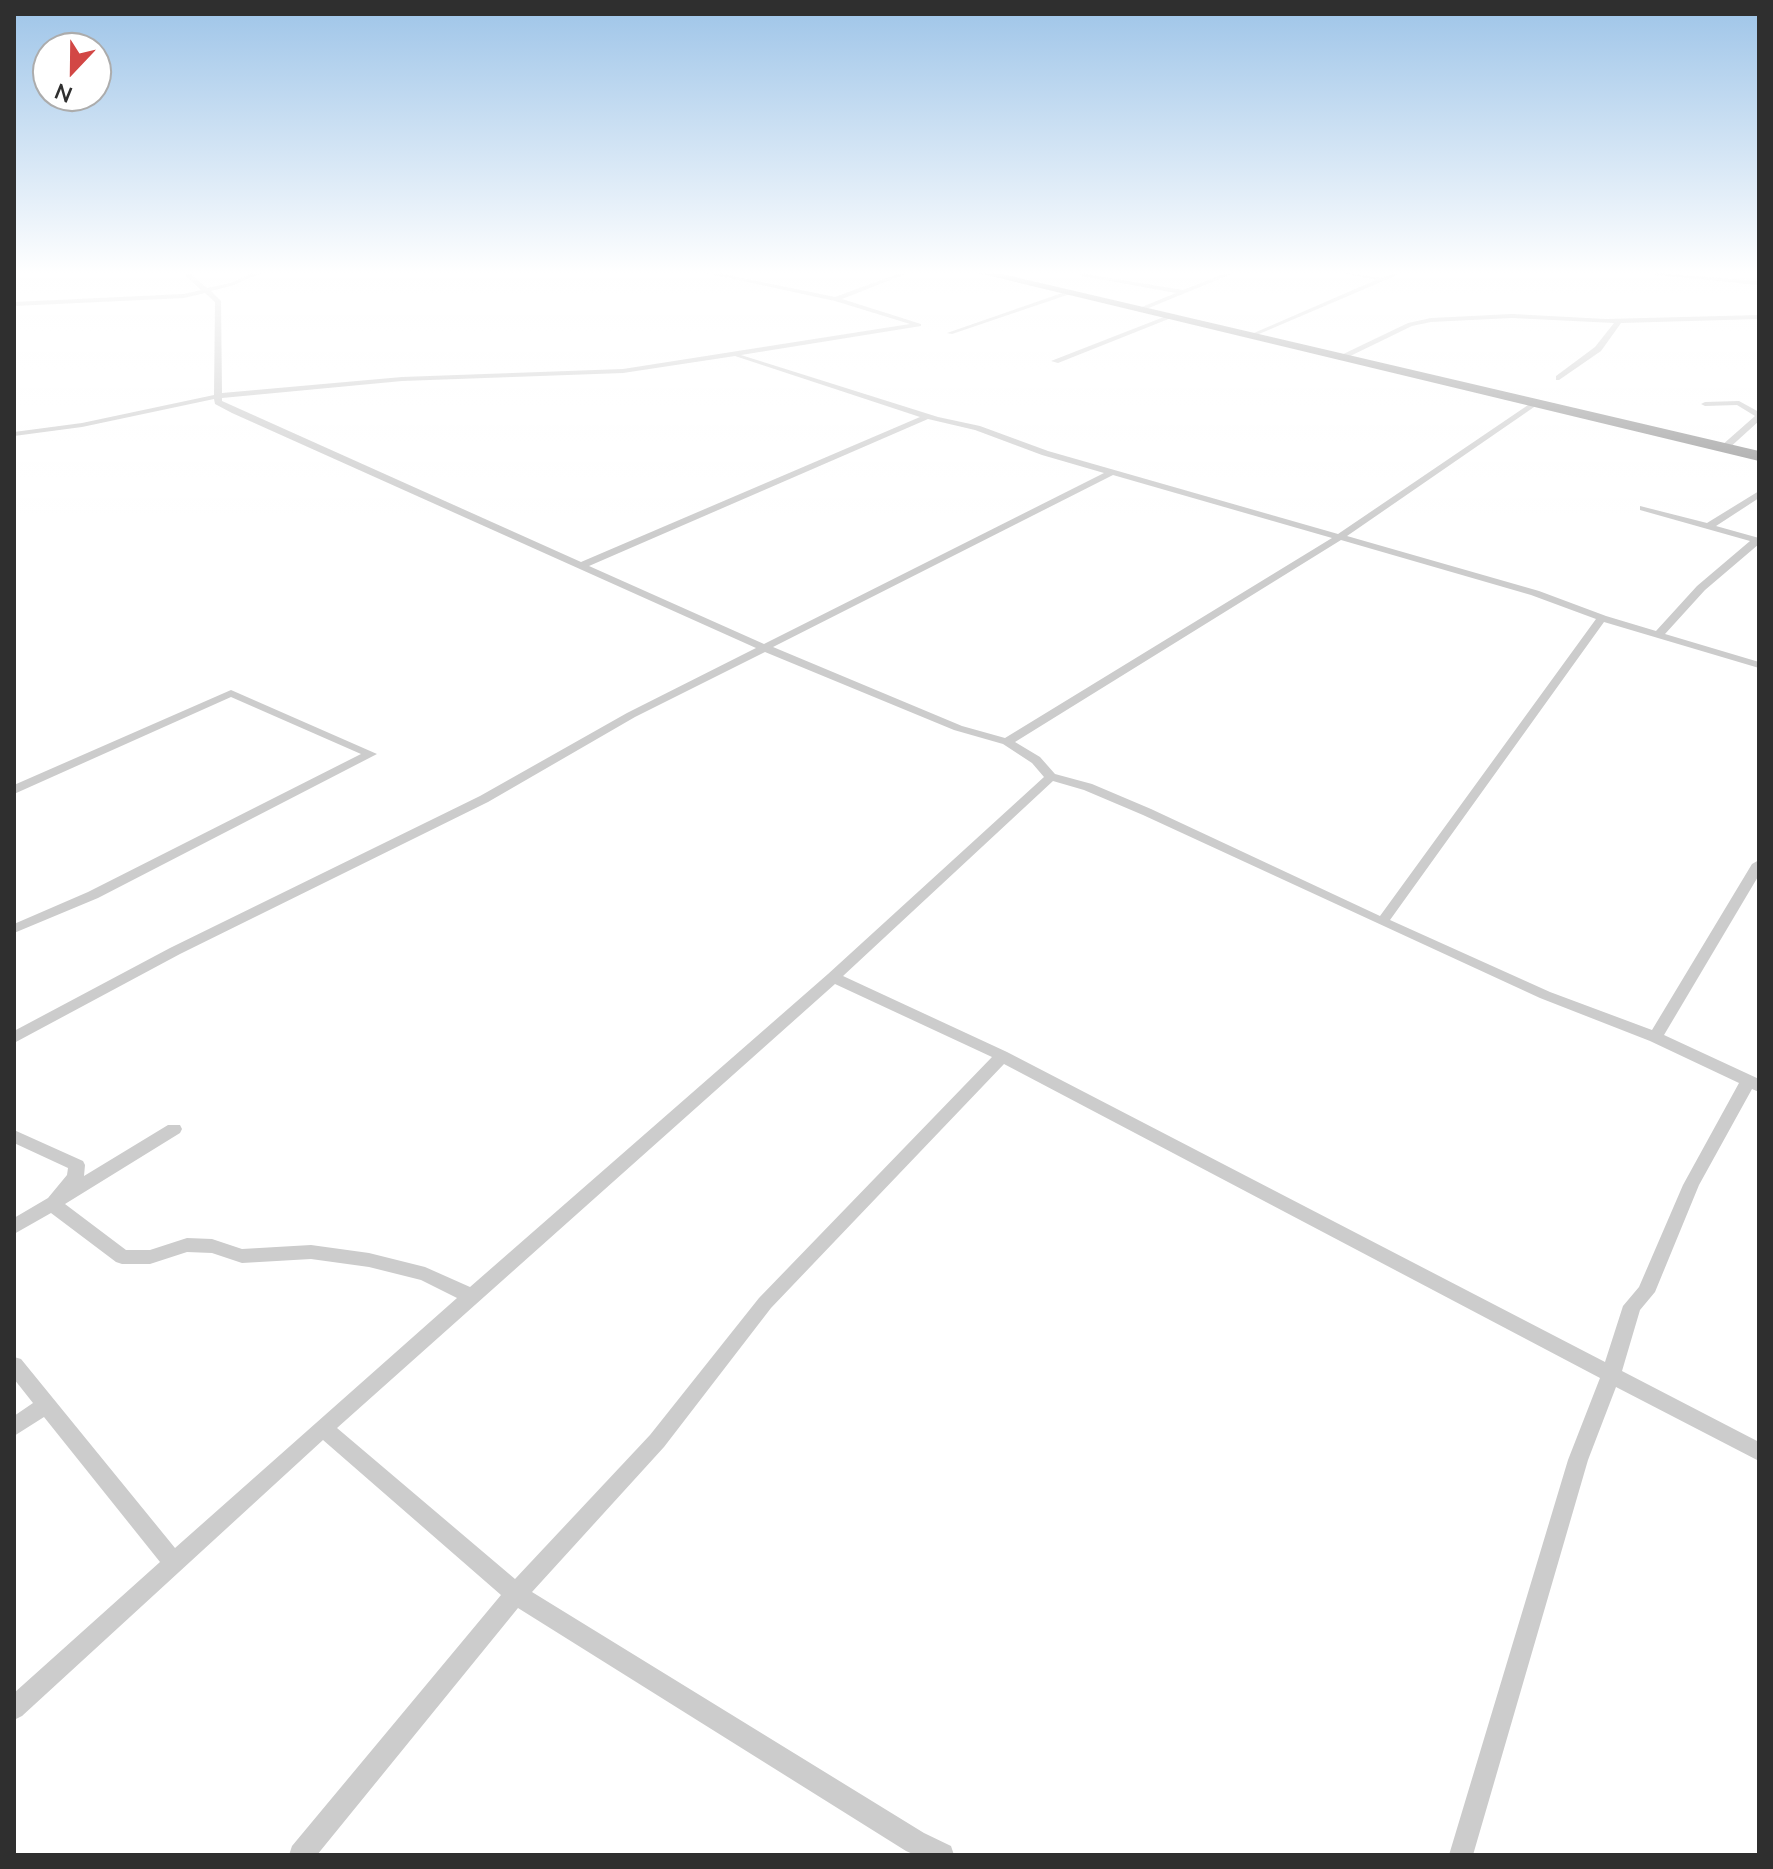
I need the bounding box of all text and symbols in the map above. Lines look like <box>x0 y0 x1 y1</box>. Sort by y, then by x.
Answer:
north arrow <box>32 32 112 112</box>
text: N <box>51 75 77 109</box>

